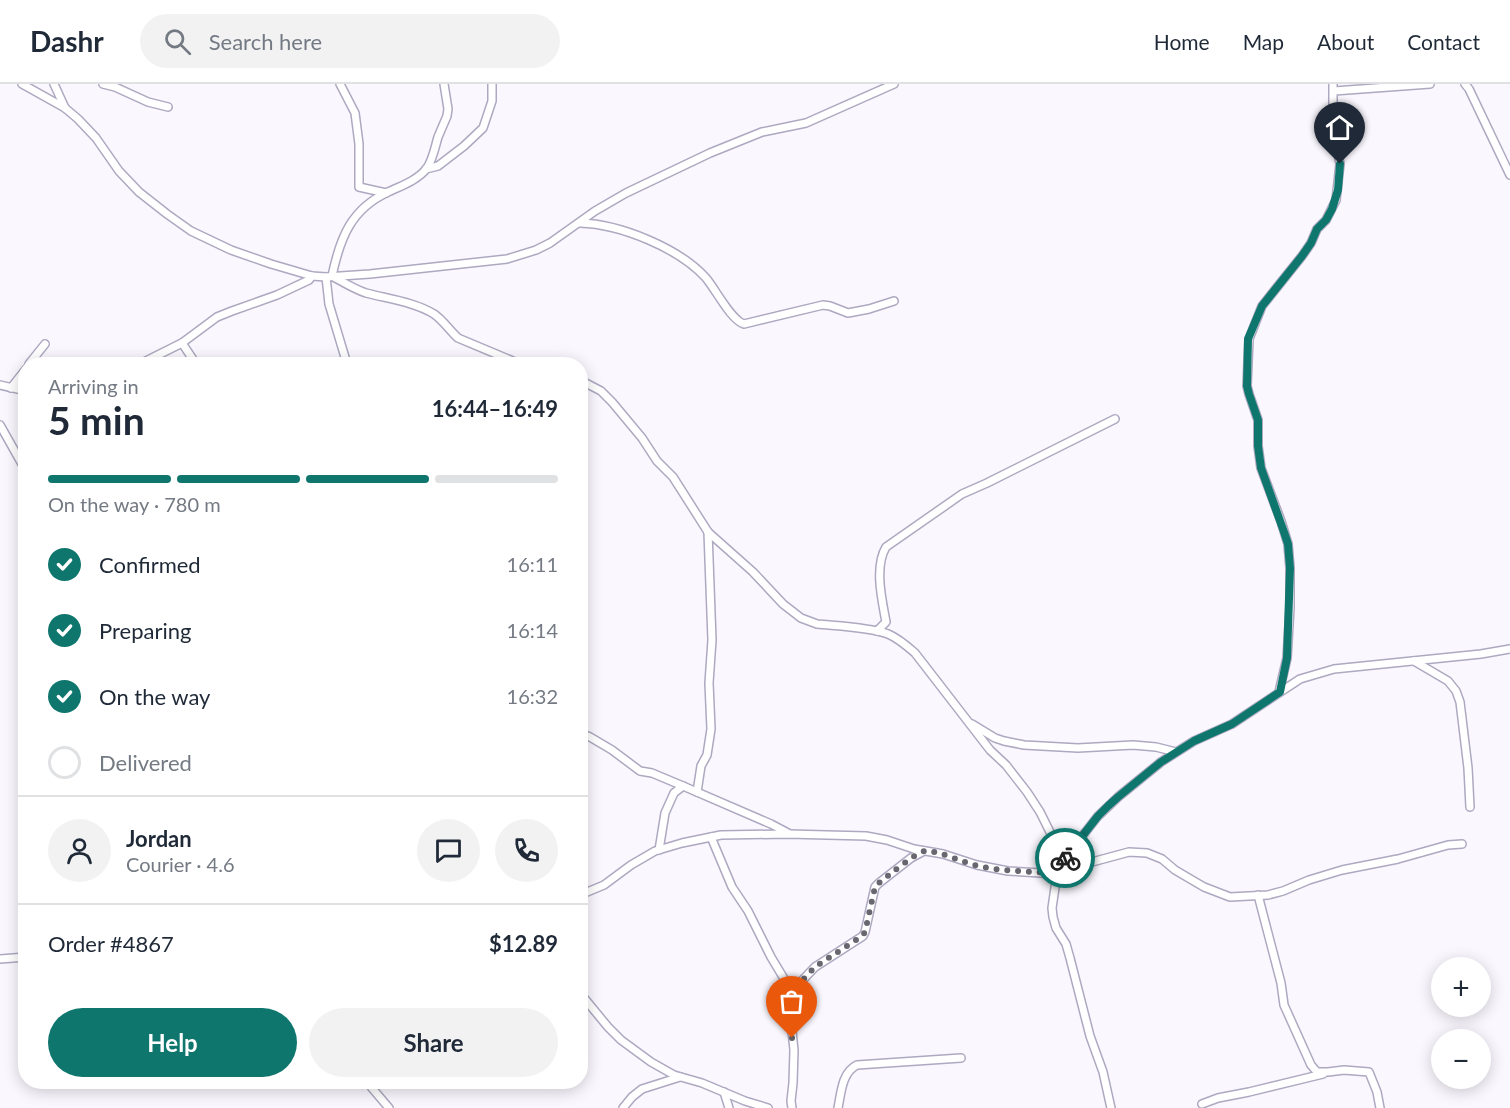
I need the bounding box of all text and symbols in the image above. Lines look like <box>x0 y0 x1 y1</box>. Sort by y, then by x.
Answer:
search box <box>140 14 560 68</box>
text: Dashr <box>30 24 104 58</box>
icon: search <box>161 25 194 58</box>
text: Search here <box>209 28 322 55</box>
text: Home <box>1154 29 1210 54</box>
text: Map <box>1243 29 1284 54</box>
text: About <box>1317 29 1374 54</box>
text: Contact <box>1407 29 1480 54</box>
pin <box>1314 102 1365 164</box>
icon: home <box>1323 111 1356 144</box>
text: Arriving in <box>48 374 139 398</box>
text: 16:44–16:49 <box>432 395 558 422</box>
text: 5 min <box>48 397 145 443</box>
text: On the way · 780 m <box>48 492 221 516</box>
icon: check <box>48 548 81 581</box>
text: Confirmed <box>99 551 201 578</box>
text: 16:11 <box>507 552 558 576</box>
icon: check <box>48 614 81 647</box>
text: Preparing <box>99 617 191 644</box>
text: 16:14 <box>507 618 558 642</box>
icon: check <box>48 680 81 713</box>
text: On the way <box>99 683 210 710</box>
text: 16:32 <box>507 684 558 708</box>
text: Delivered <box>99 749 192 776</box>
button: person <box>48 819 111 882</box>
button: chat <box>417 819 480 882</box>
button: phone <box>495 819 558 882</box>
text: Jordan <box>126 825 192 852</box>
courier <box>1035 828 1095 888</box>
icon: bike <box>1049 842 1082 875</box>
text: Courier · 4.6 <box>126 852 235 876</box>
text: Order #4867 <box>48 930 174 957</box>
text: $12.89 <box>489 930 558 957</box>
map controls <box>1431 957 1491 1089</box>
button: + <box>1431 957 1491 1017</box>
pin <box>766 976 817 1038</box>
icon: bag <box>775 985 808 1018</box>
button: Help <box>48 1008 297 1077</box>
button: Share <box>309 1008 558 1077</box>
button: − <box>1431 1029 1491 1089</box>

